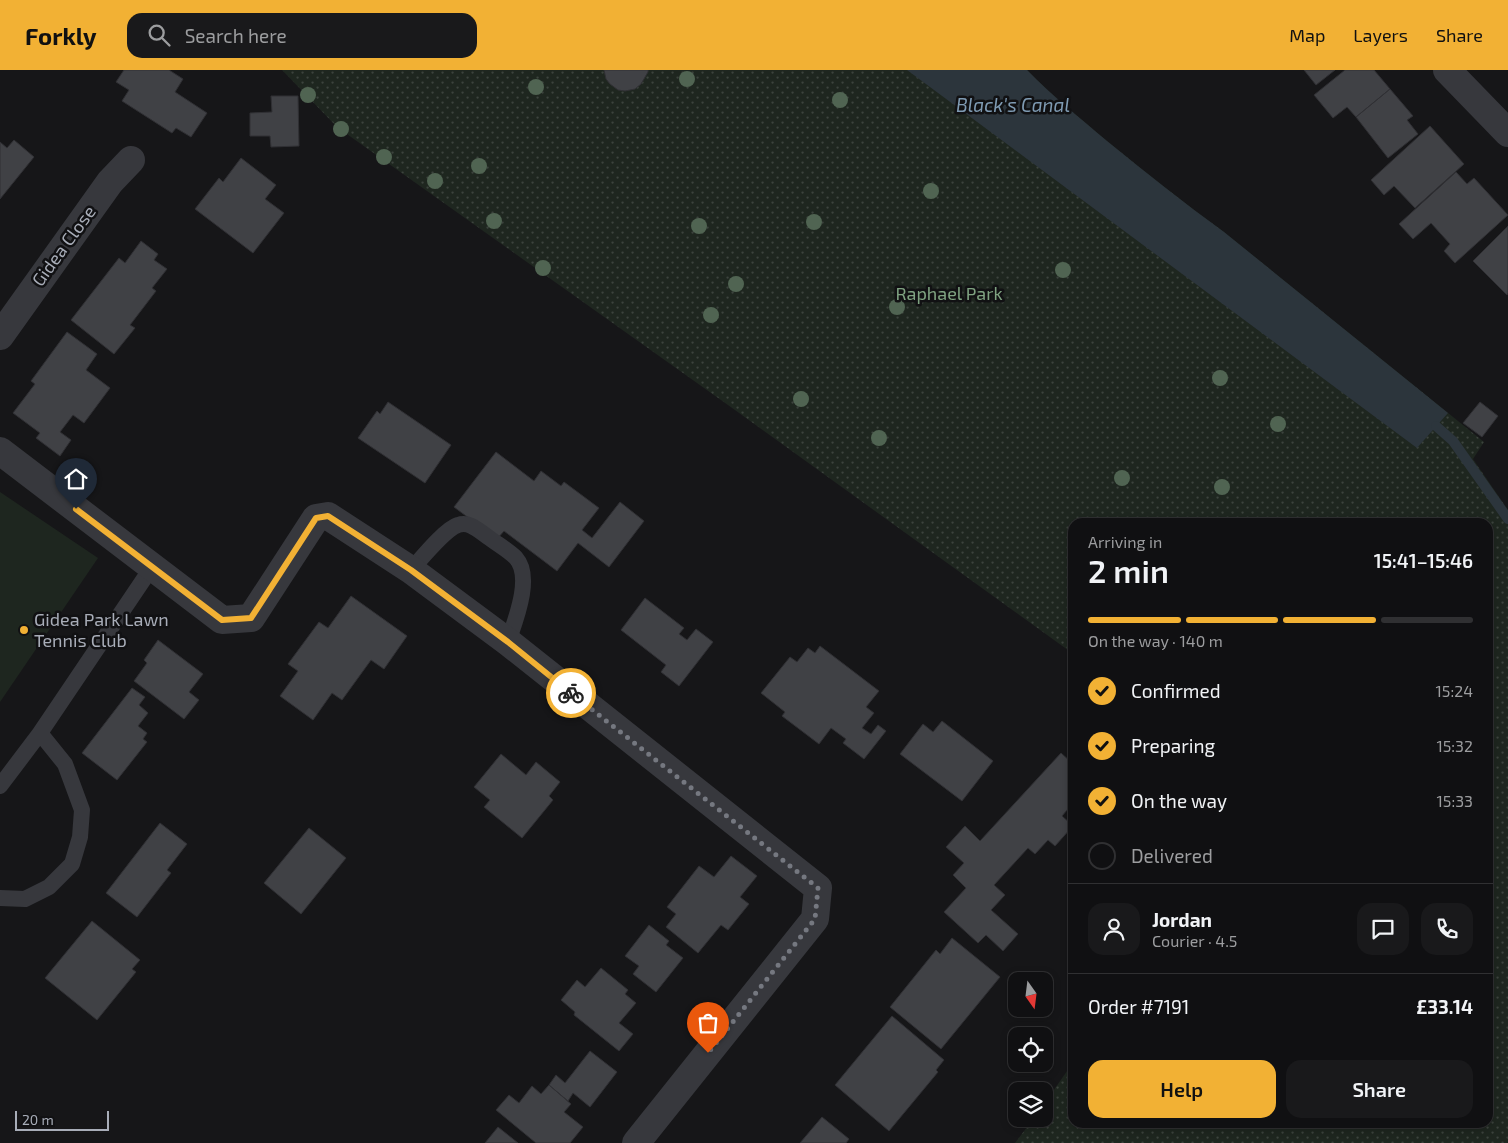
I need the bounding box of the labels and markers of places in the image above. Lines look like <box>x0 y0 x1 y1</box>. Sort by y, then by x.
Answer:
pin <box>55 458 97 509</box>
place label: Gidea Park Lawn Tennis Club <box>34 608 169 651</box>
marker: Gidea Park Lawn Tennis Club <box>18 624 30 636</box>
pin <box>687 1002 729 1053</box>

